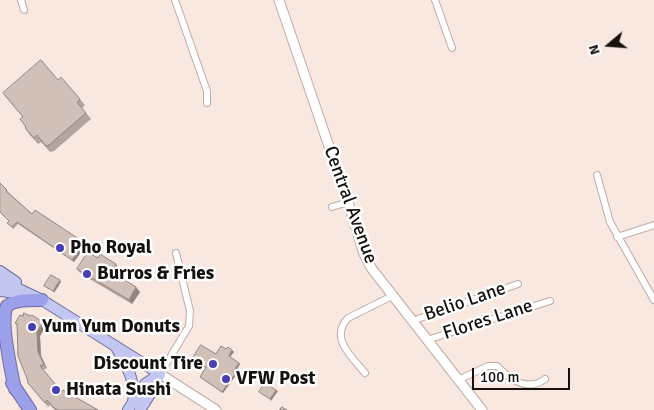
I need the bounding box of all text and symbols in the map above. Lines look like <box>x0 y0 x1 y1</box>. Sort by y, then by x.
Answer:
north arrow <box>584 20 634 70</box>
text: N <box>585 43 604 57</box>
street label: Central Avenue <box>318 143 382 267</box>
place label: Pho Royal <box>70 237 152 259</box>
marker: Pho Royal <box>54 242 66 254</box>
place label: Burros & Fries <box>97 263 214 285</box>
marker: Burros & Fries <box>81 268 93 280</box>
street label: Belio Lane <box>421 277 509 327</box>
street label: Flores Lane <box>440 295 536 345</box>
place label: Yum Yum Donuts <box>42 316 180 338</box>
marker: Yum Yum Donuts <box>26 321 38 333</box>
place label: Discount Tire <box>93 353 203 375</box>
marker: Discount Tire <box>207 358 219 370</box>
scale bar <box>474 358 572 390</box>
place label: VFW Post <box>236 368 315 390</box>
text: 100 m <box>480 368 520 386</box>
marker: VFW Post <box>220 373 232 385</box>
place label: Hinata Sushi <box>66 379 171 401</box>
marker: Hinata Sushi <box>50 384 62 396</box>

